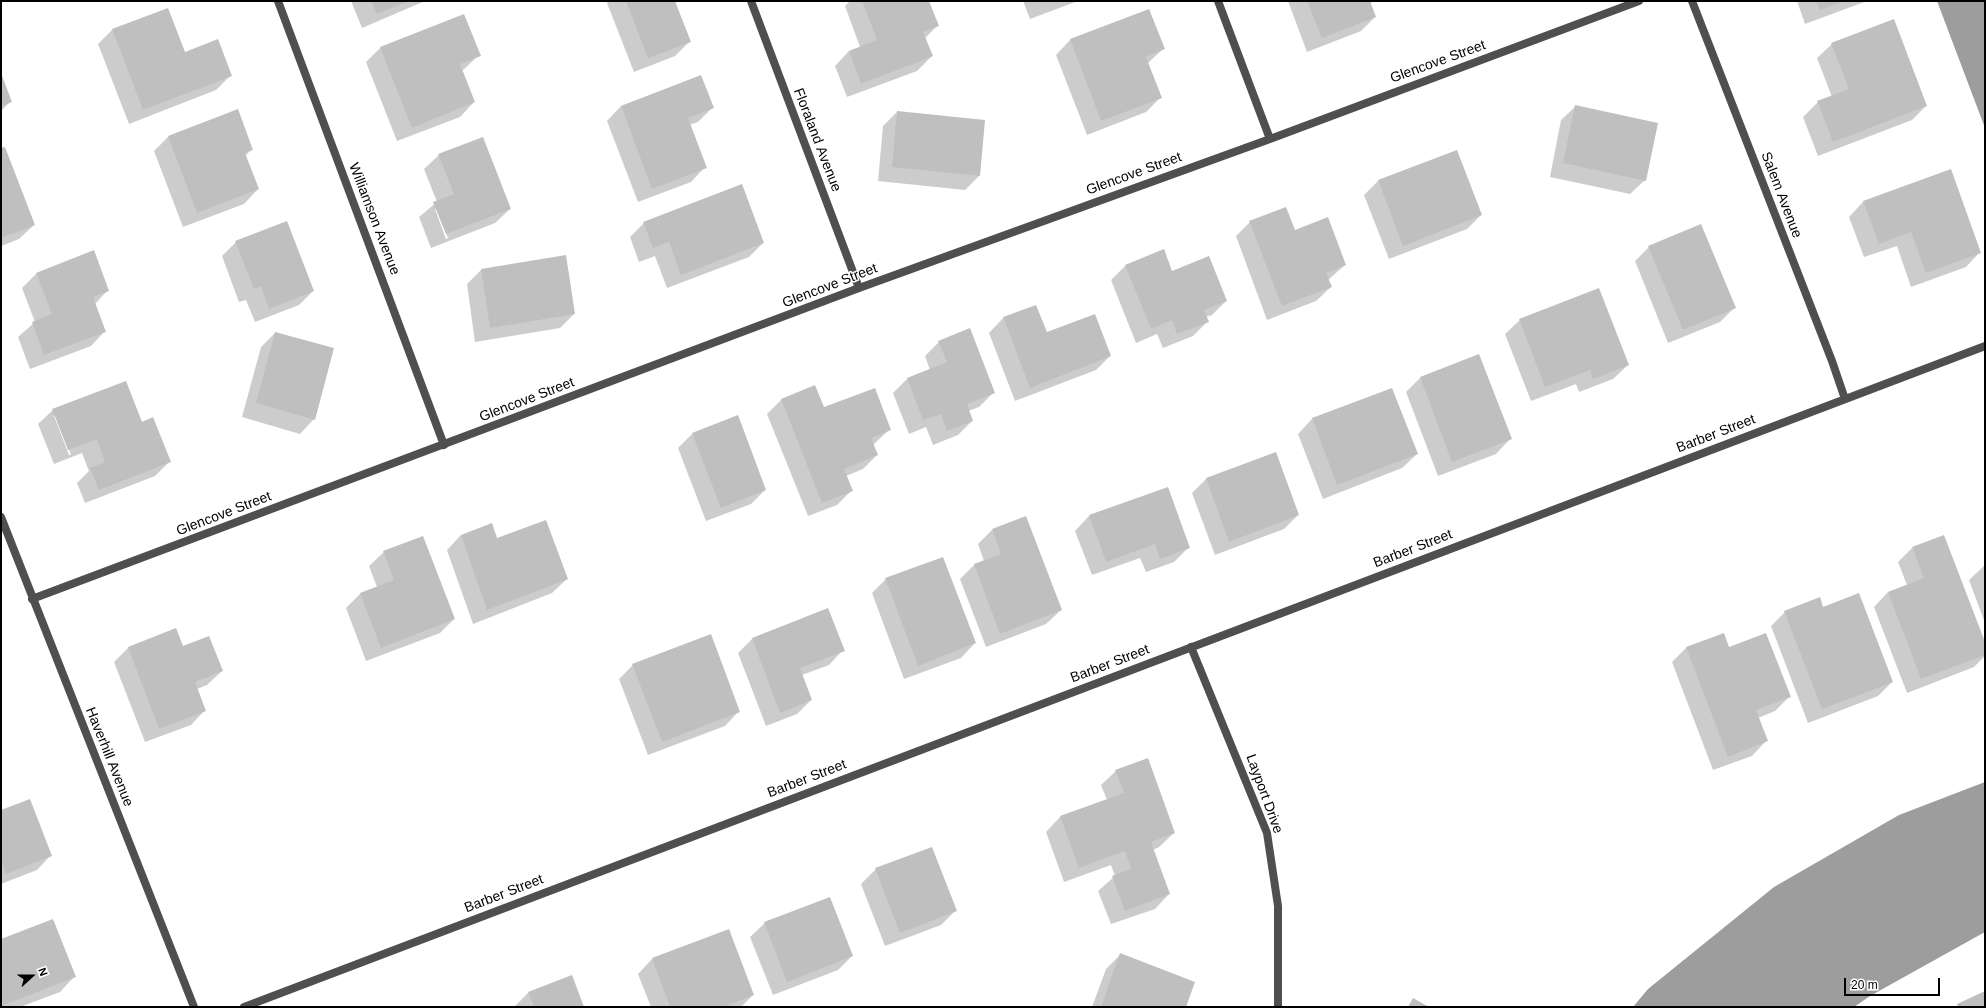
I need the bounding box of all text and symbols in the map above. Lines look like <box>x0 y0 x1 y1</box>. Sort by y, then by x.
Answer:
street label: Glencove Street <box>1388 37 1488 87</box>
street label: Floraland Avenue <box>790 86 844 194</box>
street label: Glencove Street <box>1084 149 1184 199</box>
street label: Salem Avenue <box>1757 150 1805 240</box>
street label: Williamson Avenue <box>345 161 403 277</box>
street label: Glencove Street <box>780 260 880 312</box>
street label: Glencove Street <box>477 374 577 426</box>
street label: Barber Street <box>1674 411 1758 457</box>
street label: Glencove Street <box>174 488 274 540</box>
street label: Barber Street <box>1371 526 1455 572</box>
street label: Barber Street <box>1068 641 1152 687</box>
street label: Haverhill Avenue <box>81 705 137 809</box>
street label: Layport Drive <box>1242 752 1286 836</box>
street label: Barber Street <box>765 756 849 802</box>
street label: Barber Street <box>462 871 546 917</box>
north arrow <box>12 956 52 996</box>
text: N <box>36 966 50 978</box>
scale bar <box>1846 970 1942 996</box>
text: 20 m <box>1851 978 1878 992</box>

